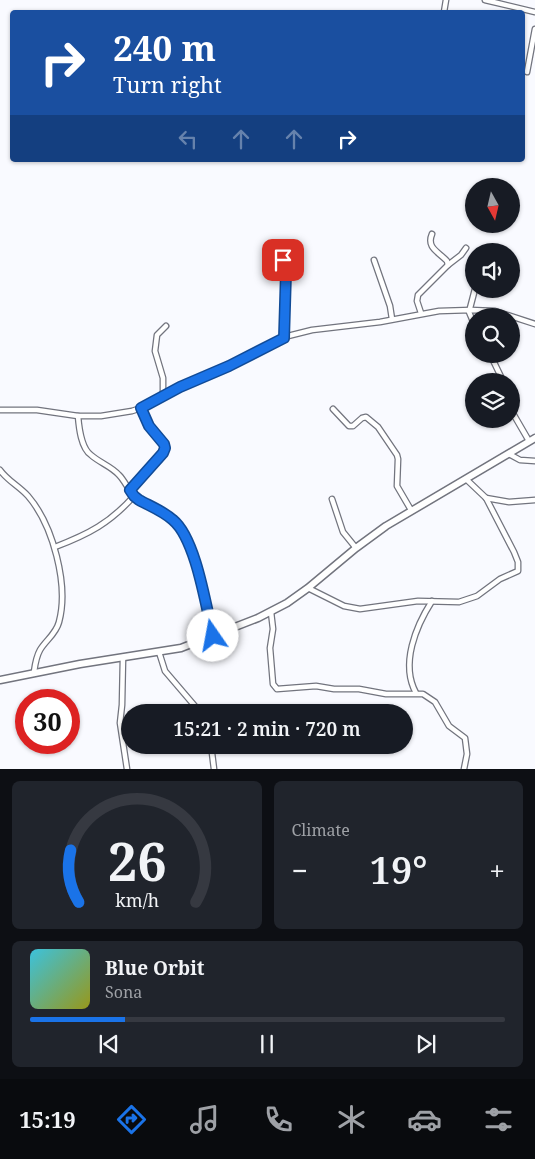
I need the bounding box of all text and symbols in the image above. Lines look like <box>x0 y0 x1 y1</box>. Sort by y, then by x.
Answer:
text: 240 m <box>113 24 216 71</box>
icon: right <box>30 30 95 95</box>
text: Turn right <box>113 69 222 99</box>
icon: left <box>174 125 202 153</box>
icon: ahead <box>227 125 255 153</box>
icon: ahead <box>280 125 308 153</box>
icon: right <box>333 125 361 153</box>
north arrow <box>465 178 520 232</box>
map controls <box>465 178 520 428</box>
pin <box>262 239 304 281</box>
button: sound <box>465 243 520 298</box>
icon: arrive <box>269 246 297 274</box>
button: search <box>465 308 520 363</box>
button: layers <box>465 373 520 428</box>
position arrow <box>186 609 238 661</box>
speed limit sign: 30 <box>15 689 80 754</box>
text: 15:21 · 2 min · 720 m <box>173 716 361 742</box>
text: Climate <box>292 819 350 841</box>
text: 26 <box>107 825 166 896</box>
text: 19° <box>370 843 428 895</box>
text: − <box>292 851 308 889</box>
text: + <box>489 851 505 889</box>
text: km/h <box>115 888 159 912</box>
text: Blue Orbit <box>105 955 205 981</box>
text: Sona <box>105 981 142 1003</box>
icon: previous <box>95 1030 123 1058</box>
icon: pause <box>253 1030 281 1058</box>
icon: next <box>412 1030 440 1058</box>
icon: directions <box>114 1102 149 1137</box>
icon: music <box>187 1102 222 1137</box>
icon: phone <box>261 1102 296 1137</box>
icon: climate <box>334 1102 369 1137</box>
icon: car <box>407 1102 442 1137</box>
icon: filters <box>481 1102 516 1137</box>
text: 15:19 <box>19 1104 76 1134</box>

